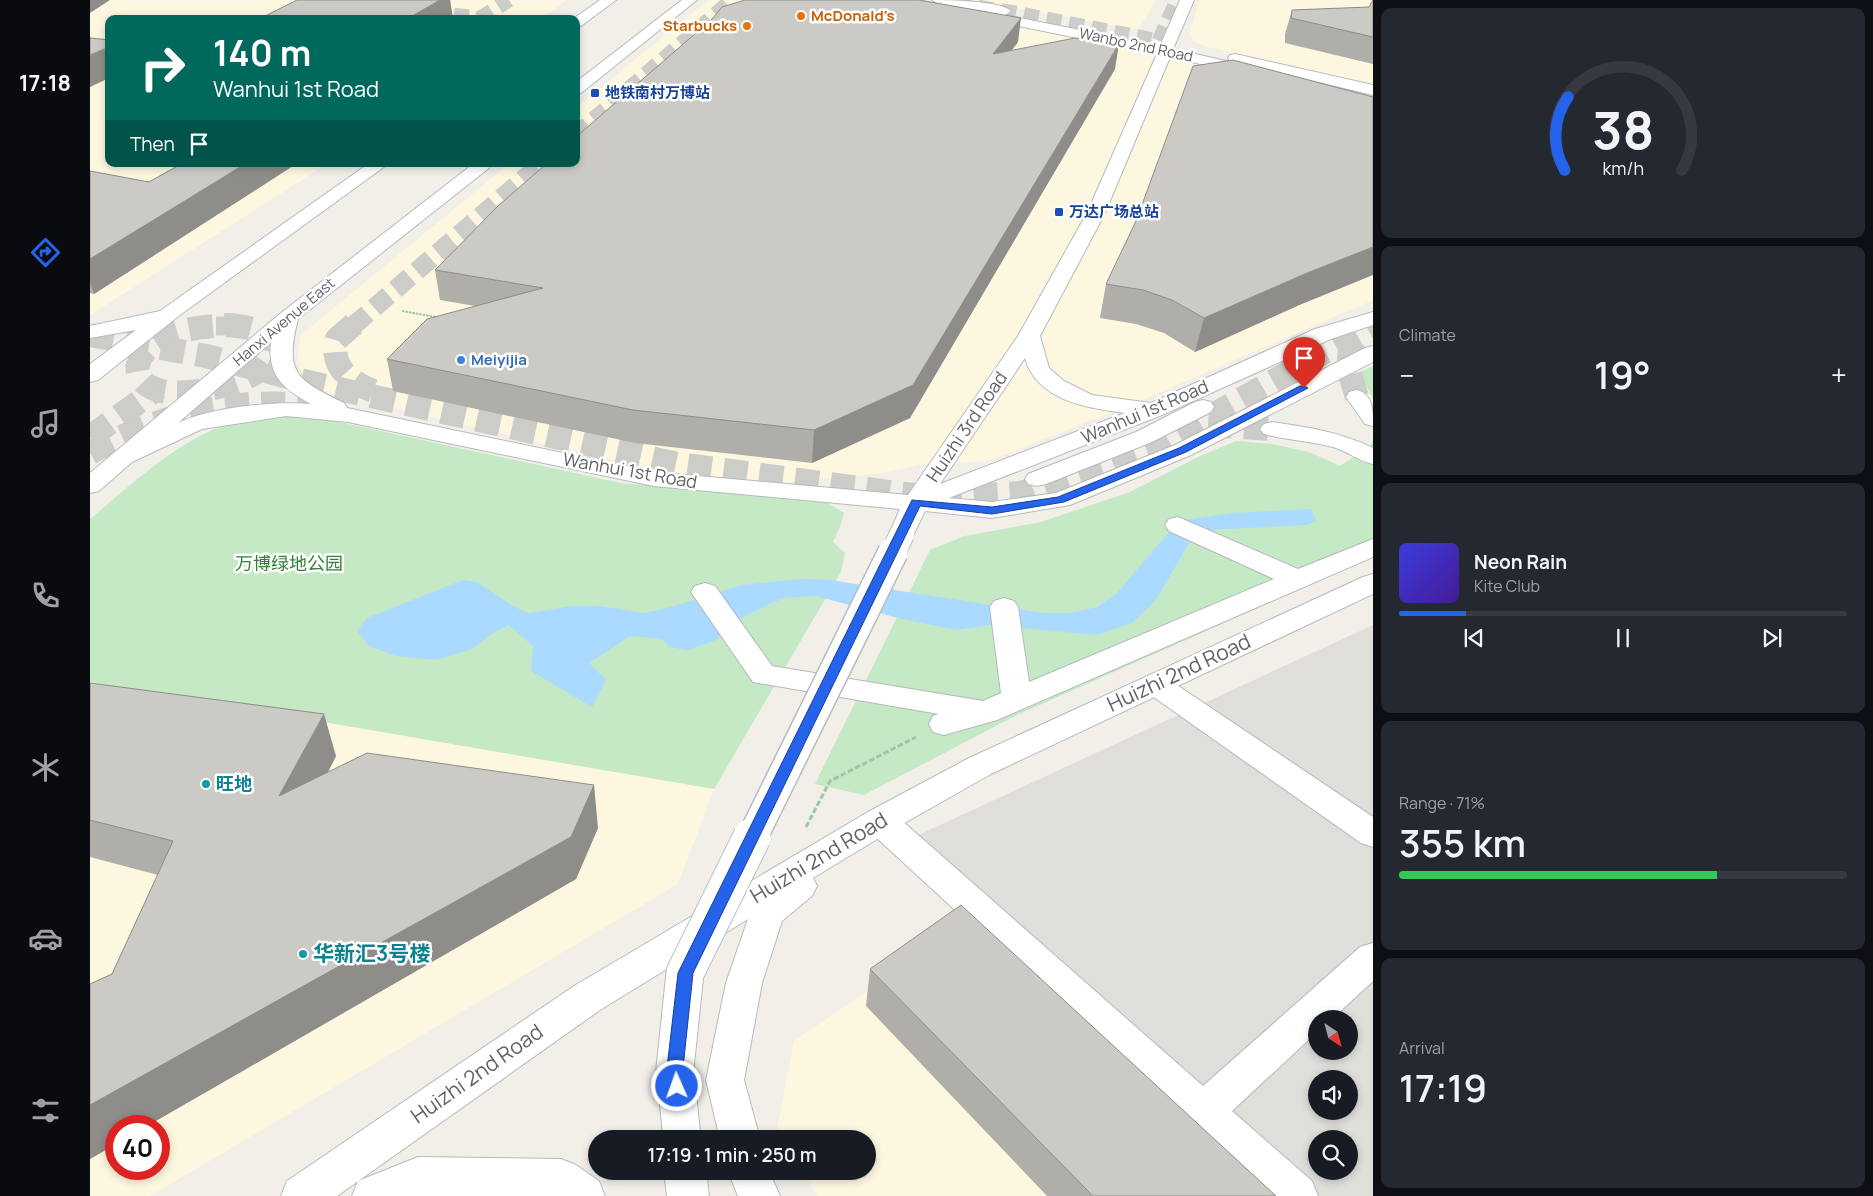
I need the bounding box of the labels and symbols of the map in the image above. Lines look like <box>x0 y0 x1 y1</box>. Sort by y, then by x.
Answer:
place label: McDonald's <box>811 5 895 26</box>
marker: McDonald's <box>795 10 807 22</box>
place label: Starbucks <box>663 15 737 36</box>
marker: Starbucks <box>741 20 753 32</box>
street label: Wanbo 2nd Road <box>1077 22 1195 67</box>
place label: 地铁南村万博站 <box>605 82 710 103</box>
marker: 地铁南村万博站 <box>589 87 601 99</box>
place label: 万达广场总站 <box>1069 201 1159 222</box>
marker: 万达广场总站 <box>1053 206 1065 218</box>
street label: Hanxi Avenue East <box>228 273 339 370</box>
pin <box>1283 337 1325 388</box>
place label: Meiyijia <box>471 349 527 370</box>
marker: Meiyijia <box>455 354 467 366</box>
street label: Huizhi 3rd Road <box>920 366 1012 486</box>
street label: Wanhui 1st Road <box>1077 373 1212 449</box>
street label: Wanhui 1st Road <box>561 446 699 494</box>
park label: 万博绿地公园 <box>235 551 343 575</box>
street label: Huizhi 2nd Road <box>1102 627 1255 718</box>
place label: 旺地 <box>216 771 252 795</box>
marker: 旺地 <box>200 778 212 790</box>
street label: Huizhi 2nd Road <box>745 805 892 909</box>
place label: 华新汇3号楼 <box>313 939 430 967</box>
marker: 华新汇3号楼 <box>297 948 309 960</box>
north arrow <box>1308 1010 1358 1060</box>
street label: Huizhi 2nd Road <box>405 1017 548 1129</box>
position arrow <box>650 1059 702 1111</box>
speed limit sign: 40 <box>105 1115 170 1180</box>

